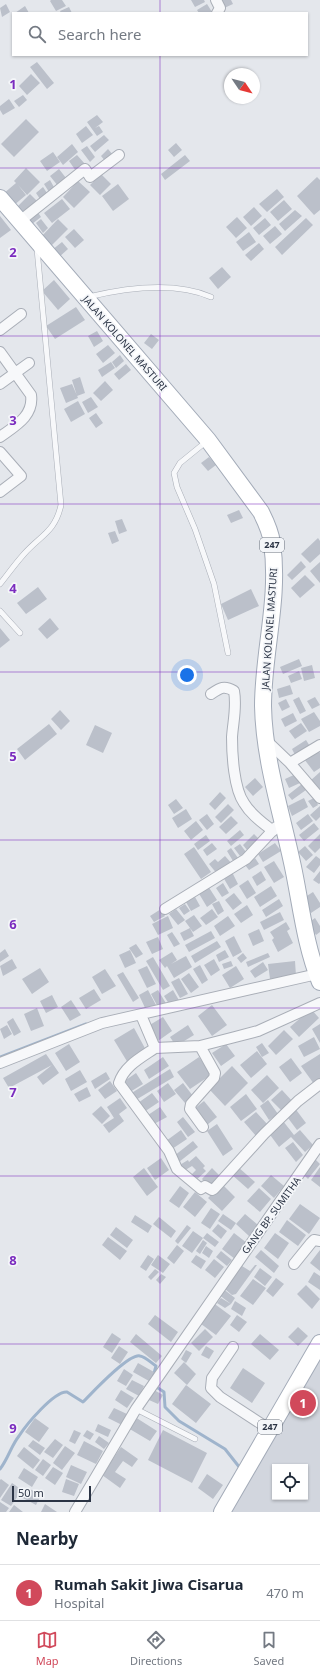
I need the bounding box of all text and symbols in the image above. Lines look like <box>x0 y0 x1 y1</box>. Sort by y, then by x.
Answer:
search box <box>12 12 308 56</box>
icon: search <box>26 23 48 45</box>
text: Search here <box>58 24 141 44</box>
north arrow <box>224 68 260 104</box>
text: 1 <box>9 75 17 93</box>
text: 2 <box>9 243 17 261</box>
street label: JALAN KOLONEL MASTURI <box>79 292 170 394</box>
text: 3 <box>9 411 17 429</box>
road number: 247 <box>260 538 284 552</box>
street label: JALAN KOLONEL MASTURI <box>258 568 280 691</box>
text: 4 <box>9 579 17 597</box>
your location <box>177 665 197 685</box>
text: 5 <box>9 747 17 765</box>
text: 6 <box>9 915 17 933</box>
text: 7 <box>9 1083 17 1101</box>
street label: GANG BP. SUMITHA <box>238 1173 304 1256</box>
text: 8 <box>9 1251 17 1269</box>
pin: 1 <box>290 1388 316 1418</box>
text: 9 <box>9 1419 17 1437</box>
road number: 247 <box>258 1420 282 1434</box>
map controls <box>272 1464 308 1500</box>
button: locate <box>272 1464 308 1500</box>
scale bar <box>12 1484 91 1503</box>
text: 50 m <box>18 1485 44 1500</box>
text: Nearby <box>16 1527 78 1550</box>
text: Rumah Sakit Jiwa Cisarua <box>54 1574 244 1594</box>
text: 1 <box>25 1584 33 1602</box>
text: 470 m <box>266 1584 304 1602</box>
text: Hospital <box>54 1594 104 1612</box>
tab: Map <box>36 1629 59 1668</box>
tab: Directions <box>130 1629 182 1668</box>
tab: Saved <box>254 1629 284 1668</box>

